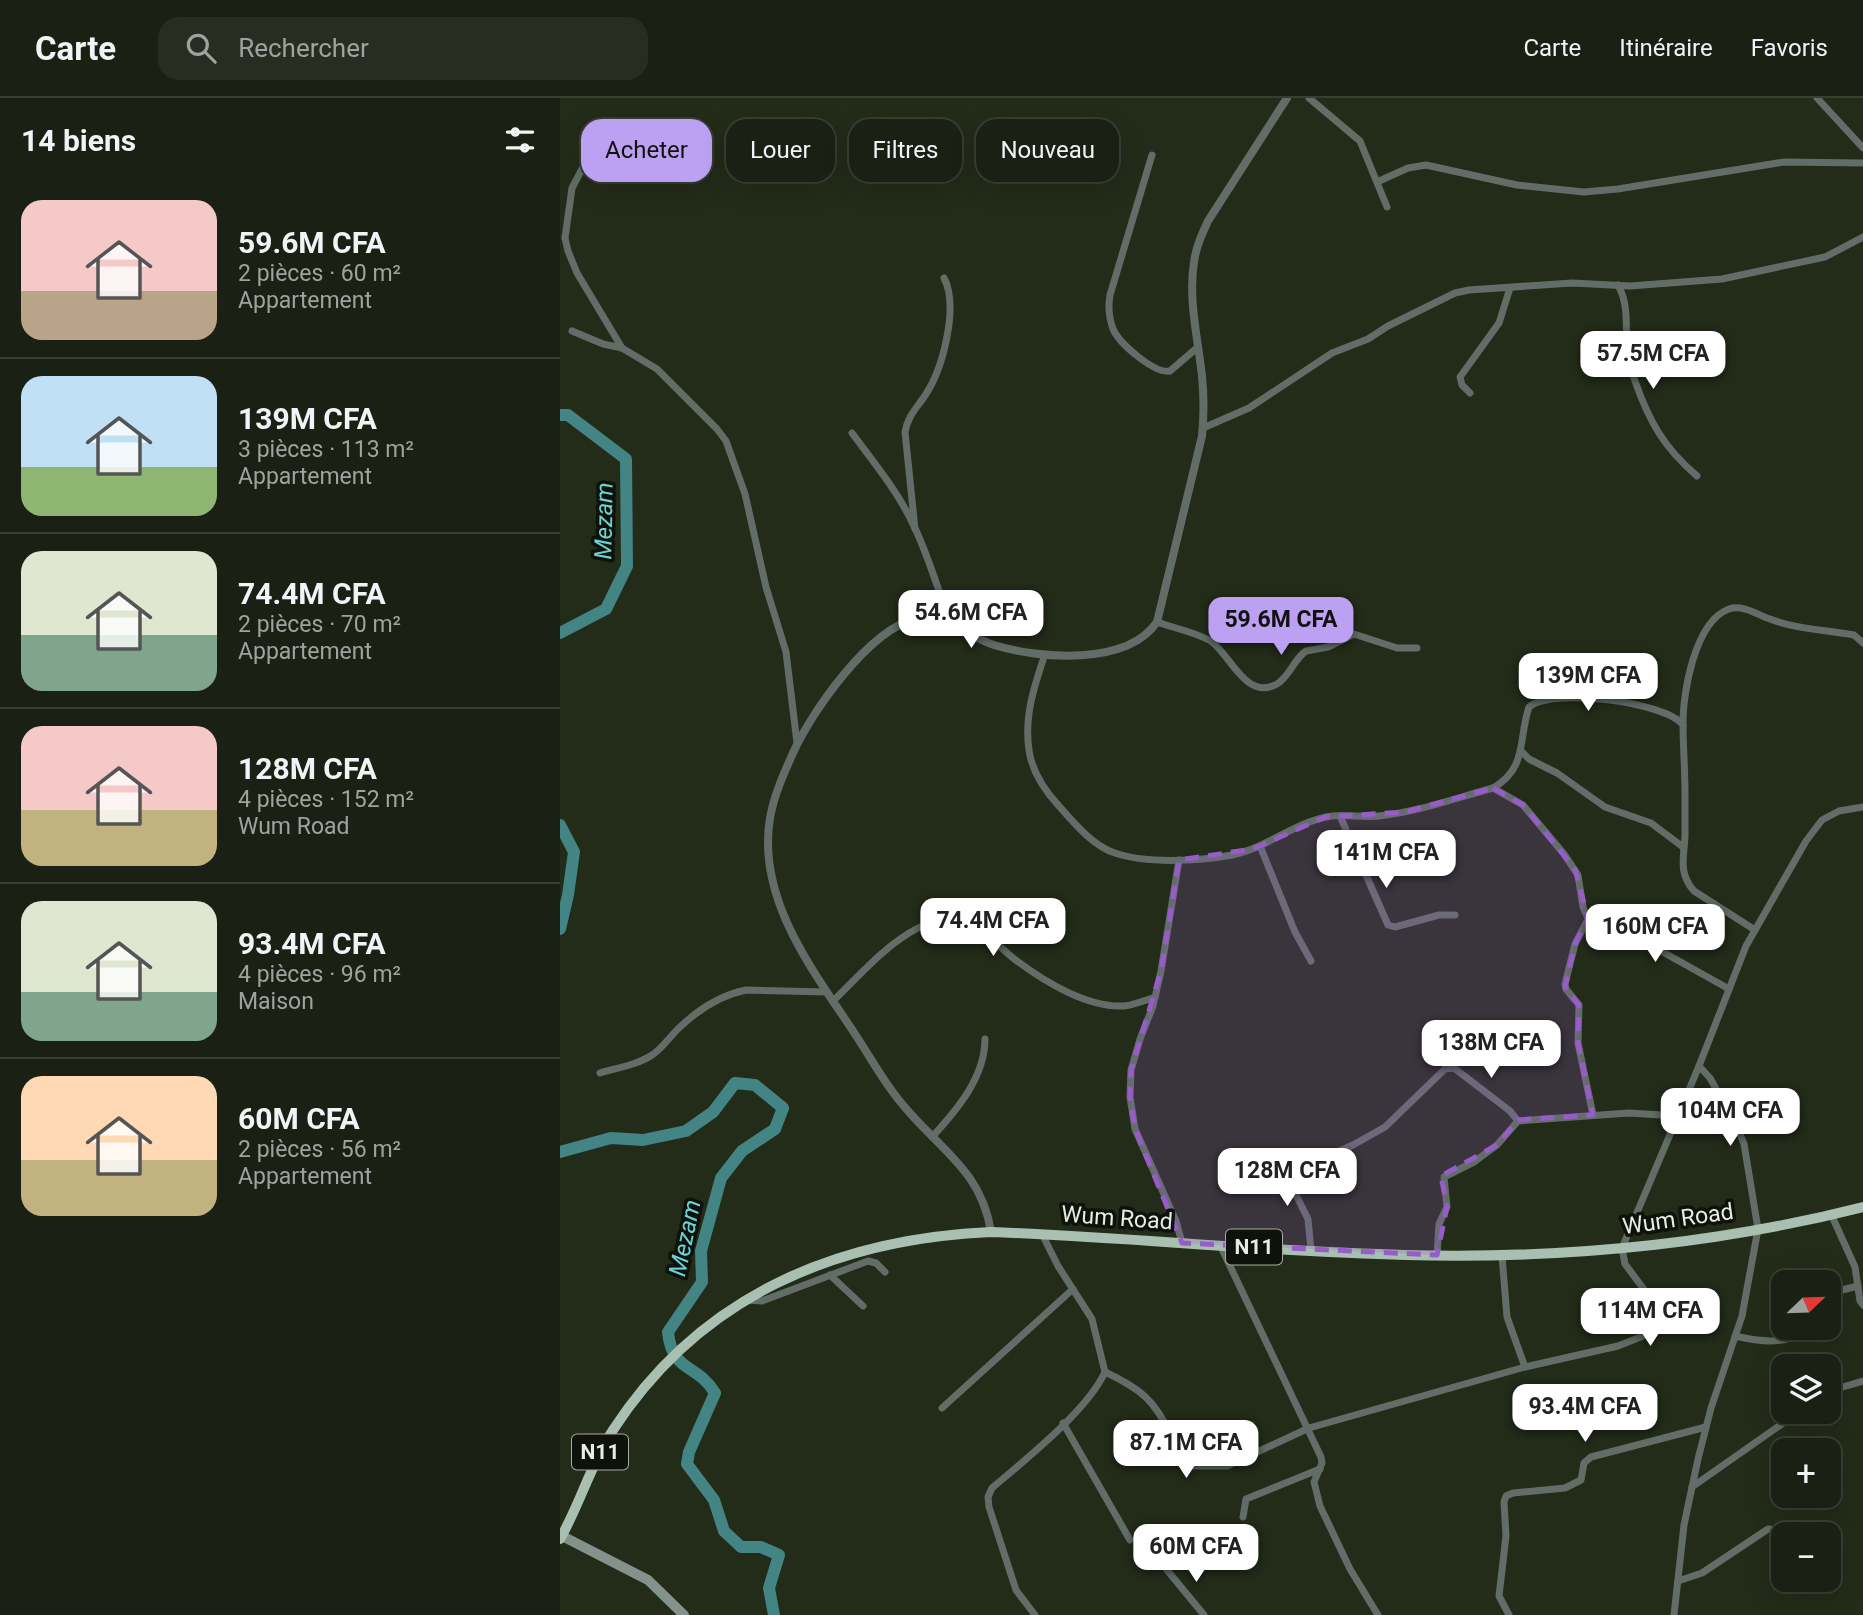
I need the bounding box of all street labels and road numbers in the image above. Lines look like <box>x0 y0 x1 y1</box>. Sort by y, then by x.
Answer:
street label: Wum Road <box>1621 1198 1735 1240</box>
street label: Wum Road <box>1060 1201 1174 1235</box>
road number: N11 <box>1226 1230 1282 1264</box>
road number: N11 <box>572 1434 628 1470</box>

